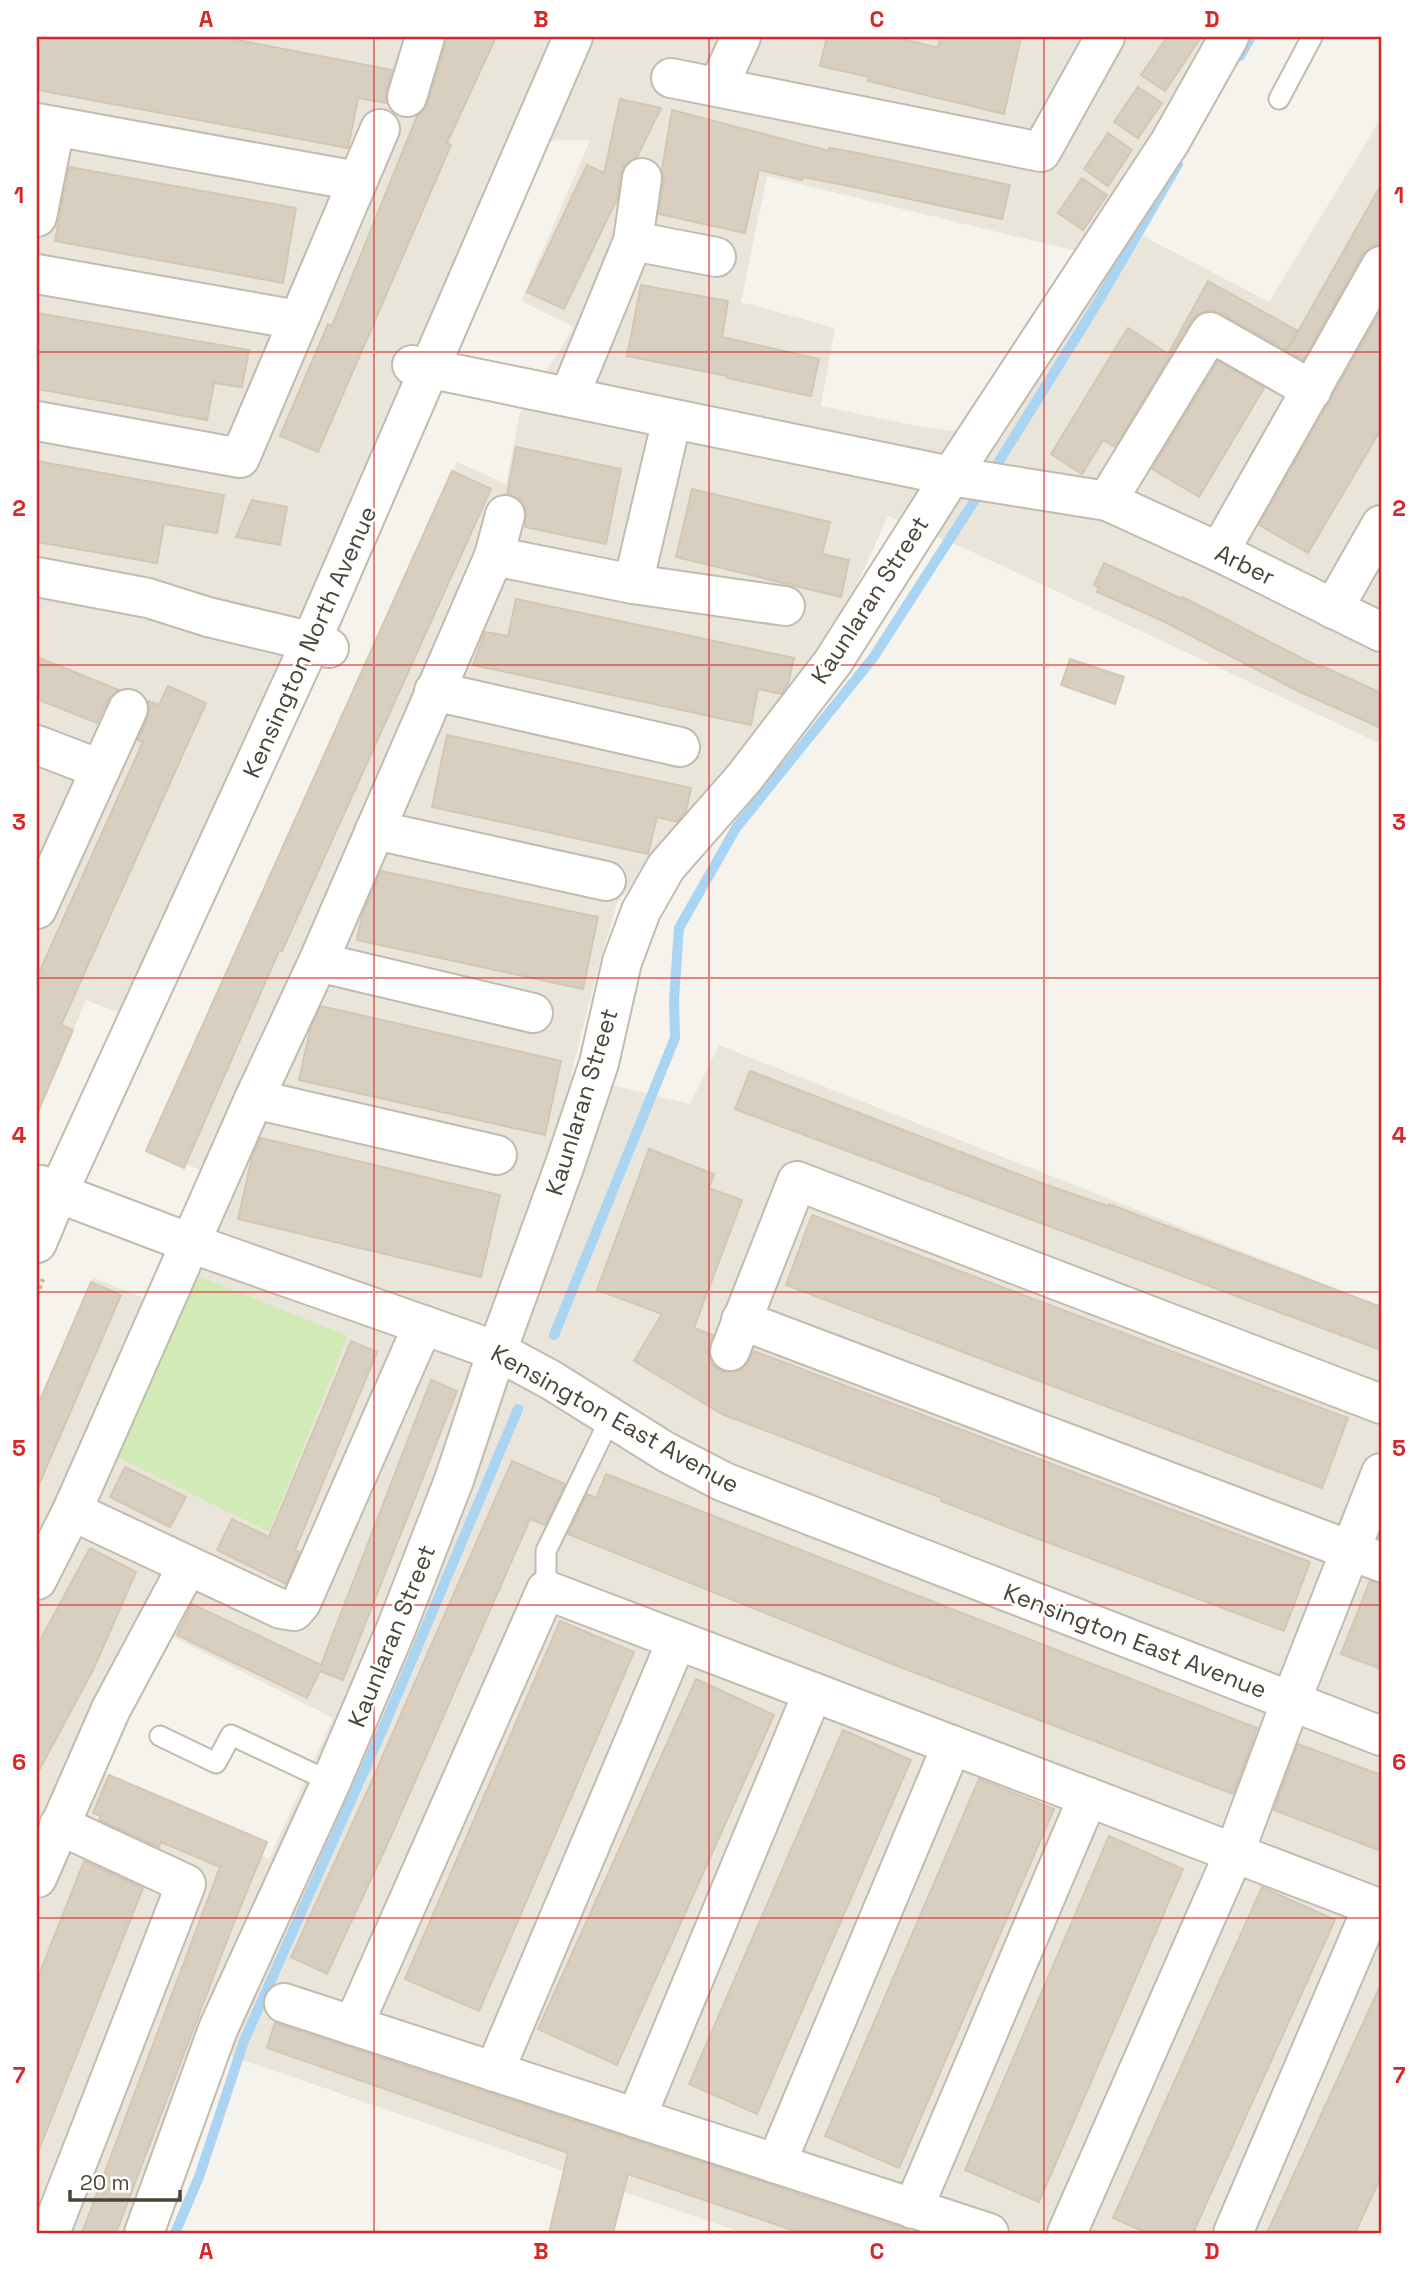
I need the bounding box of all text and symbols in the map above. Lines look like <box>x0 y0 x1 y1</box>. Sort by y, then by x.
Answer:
text: A <box>199 4 214 34</box>
text: B <box>533 4 549 34</box>
text: C <box>870 4 884 34</box>
text: D <box>1204 4 1220 34</box>
text: 1 <box>14 180 24 210</box>
text: 1 <box>1394 180 1404 210</box>
text: 2 <box>12 493 26 523</box>
text: 2 <box>1392 493 1406 523</box>
street label: Kensington North Avenue <box>236 501 384 782</box>
street label: Kaunlaran Street <box>804 510 935 689</box>
street label: Arber <box>1210 537 1280 592</box>
text: 3 <box>12 807 26 837</box>
text: 3 <box>1392 807 1406 837</box>
street label: Kaunlaran Street <box>538 1005 625 1199</box>
text: 4 <box>12 1120 27 1150</box>
text: 4 <box>1392 1120 1407 1150</box>
street label: Kensington East Avenue <box>486 1337 745 1500</box>
text: 5 <box>12 1433 26 1463</box>
text: 5 <box>1392 1433 1406 1463</box>
street label: Kaunlaran Street <box>341 1540 442 1732</box>
street label: Kensington East Avenue <box>999 1576 1271 1705</box>
text: 6 <box>12 1747 26 1777</box>
text: 6 <box>1392 1747 1406 1777</box>
text: 7 <box>13 2060 26 2090</box>
text: 7 <box>1393 2060 1406 2090</box>
scale bar <box>70 2158 180 2202</box>
text: 20 m <box>80 2169 130 2196</box>
text: A <box>199 2236 214 2266</box>
text: B <box>533 2236 549 2266</box>
text: C <box>870 2236 884 2266</box>
text: D <box>1204 2236 1220 2266</box>

